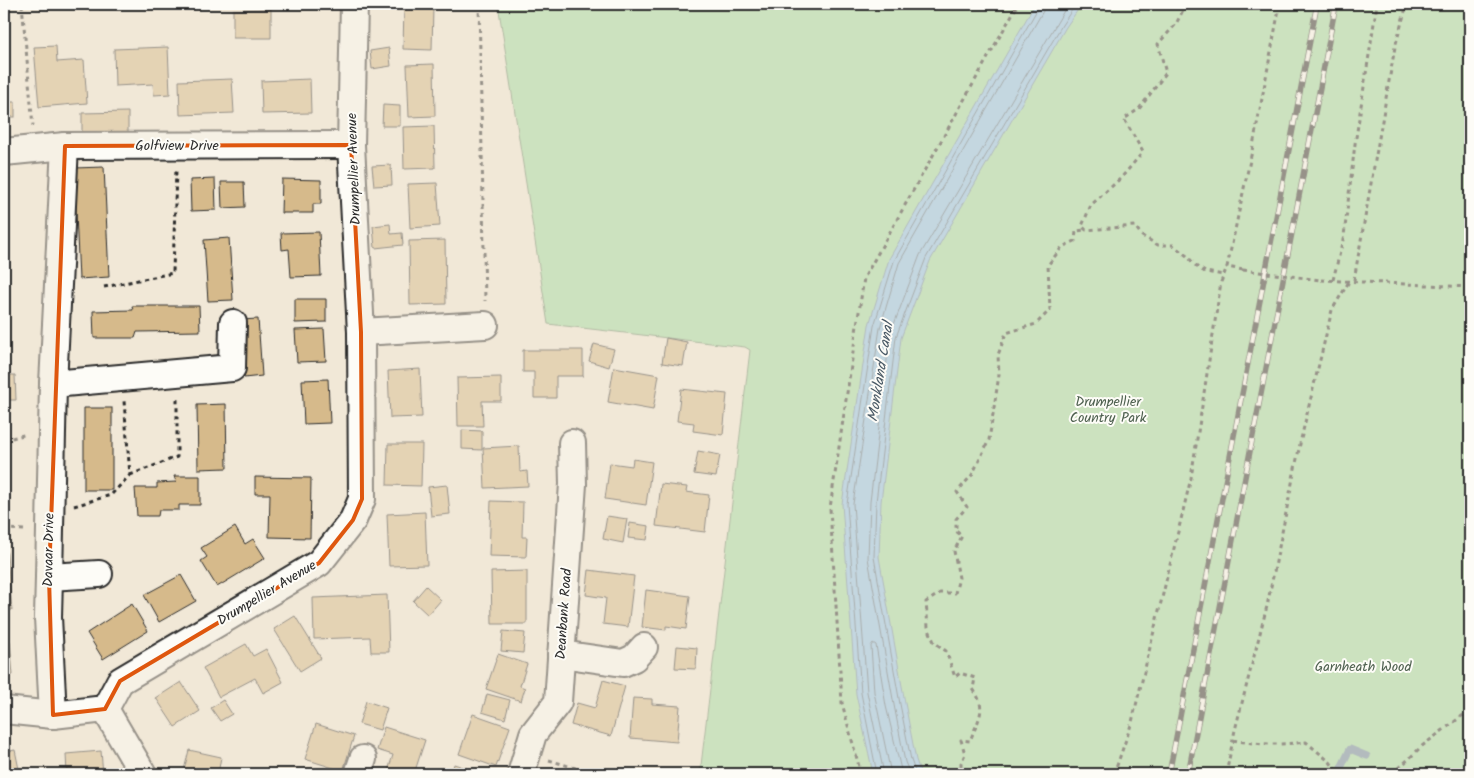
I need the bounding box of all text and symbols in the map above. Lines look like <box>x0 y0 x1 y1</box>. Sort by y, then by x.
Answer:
street label: Drumpellier Avenue <box>341 112 367 226</box>
street label: Golfview Drive <box>135 135 219 157</box>
water label: Monkland Canal <box>861 317 901 424</box>
park label: Drumpellier Country Park <box>1070 391 1147 429</box>
street label: Davaar Drive <box>37 512 61 587</box>
street label: Drumpellier Avenue <box>213 554 321 631</box>
street label: Deanbank Road <box>550 567 578 660</box>
park label: Garnheath Wood <box>1315 656 1412 678</box>

